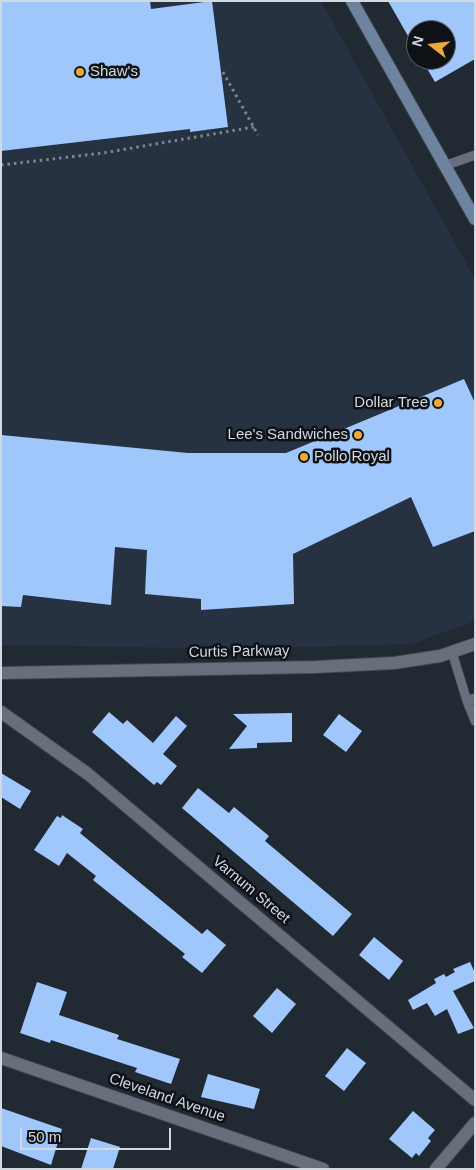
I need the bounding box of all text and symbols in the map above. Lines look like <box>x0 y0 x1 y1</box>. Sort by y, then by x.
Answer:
north arrow <box>406 20 456 70</box>
text: N <box>408 34 427 48</box>
place label: Shaw's <box>90 63 138 81</box>
marker: Shaw's <box>74 66 86 78</box>
place label: Dollar Tree <box>354 394 428 412</box>
marker: Dollar Tree <box>432 397 444 409</box>
place label: Lee's Sandwiches <box>228 426 348 444</box>
marker: Lee's Sandwiches <box>352 429 364 441</box>
place label: Pollo Royal <box>314 448 390 466</box>
marker: Pollo Royal <box>298 451 310 463</box>
street label: Curtis Parkway <box>188 642 290 662</box>
street label: Varnum Street <box>209 852 293 928</box>
street label: Cleveland Avenue <box>107 1070 227 1126</box>
scale bar <box>22 1118 174 1150</box>
text: 50 m <box>28 1128 61 1145</box>

